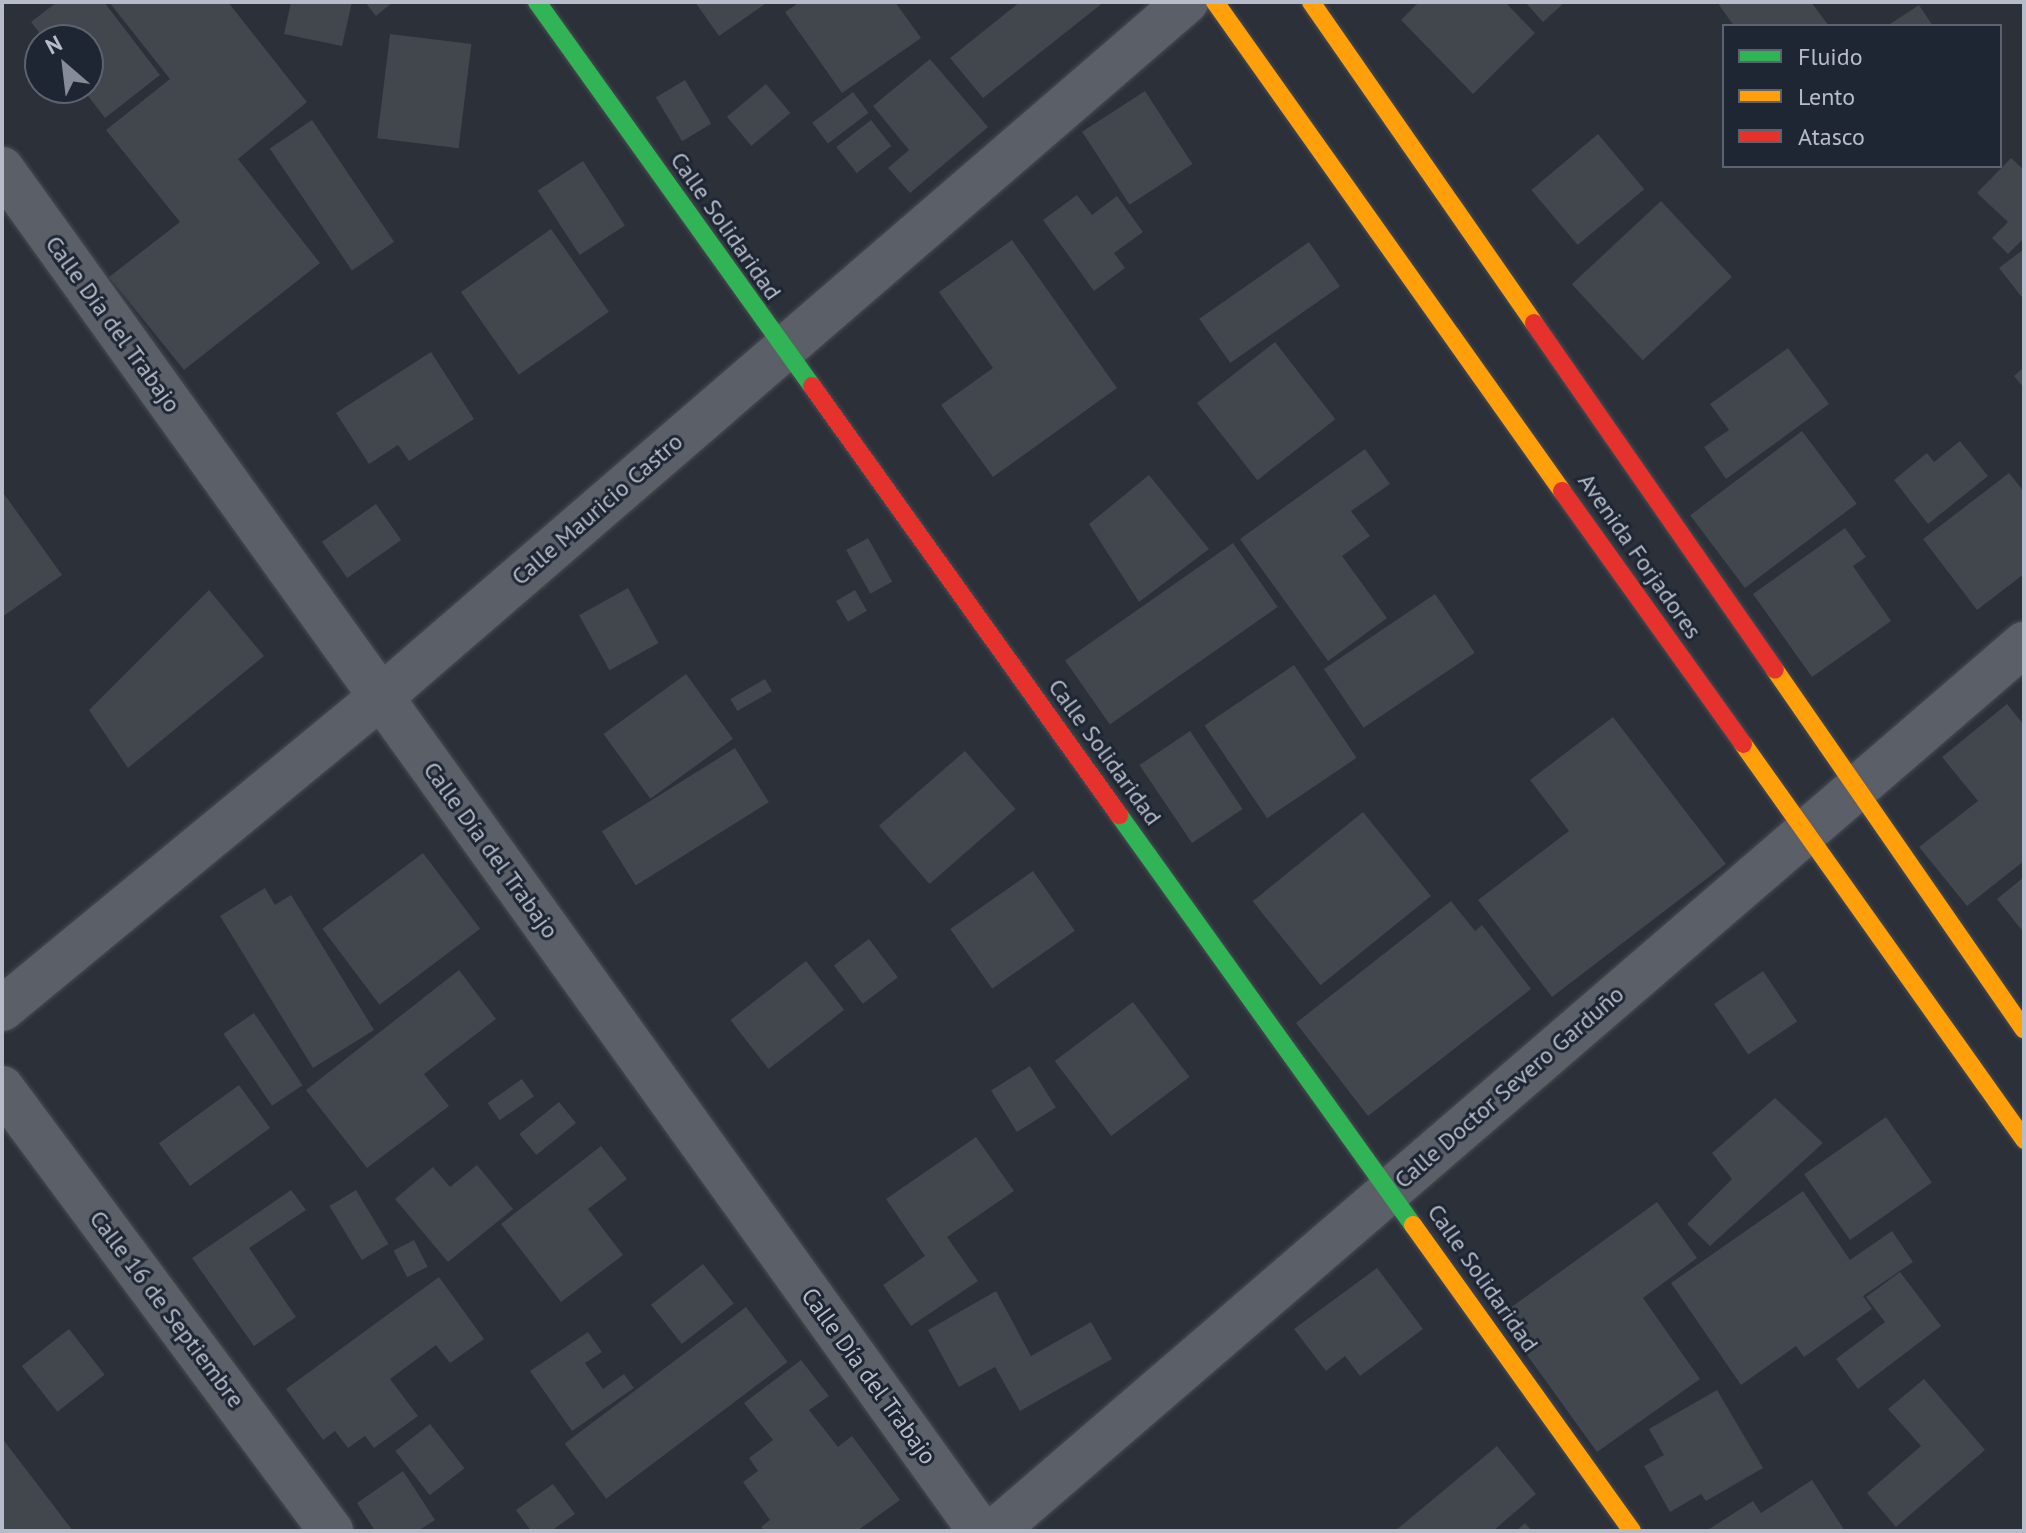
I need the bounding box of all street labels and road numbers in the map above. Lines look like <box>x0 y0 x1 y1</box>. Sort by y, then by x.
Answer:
street label: Calle Solidaridad <box>664 146 788 306</box>
street label: Calle Día del Trabajo <box>39 230 187 418</box>
street label: Calle Mauricio Castro <box>506 427 688 591</box>
street label: Avenida Forjadores <box>1572 468 1708 644</box>
street label: Calle Solidaridad <box>1042 673 1168 831</box>
street label: Calle Día del Trabajo <box>417 756 565 944</box>
street label: Calle Doctor Severo Garduño <box>1388 980 1630 1194</box>
street label: Calle Solidaridad <box>1421 1198 1545 1358</box>
street label: Calle 16 de Septiembre <box>83 1205 251 1413</box>
street label: Calle Día del Trabajo <box>795 1282 943 1470</box>

